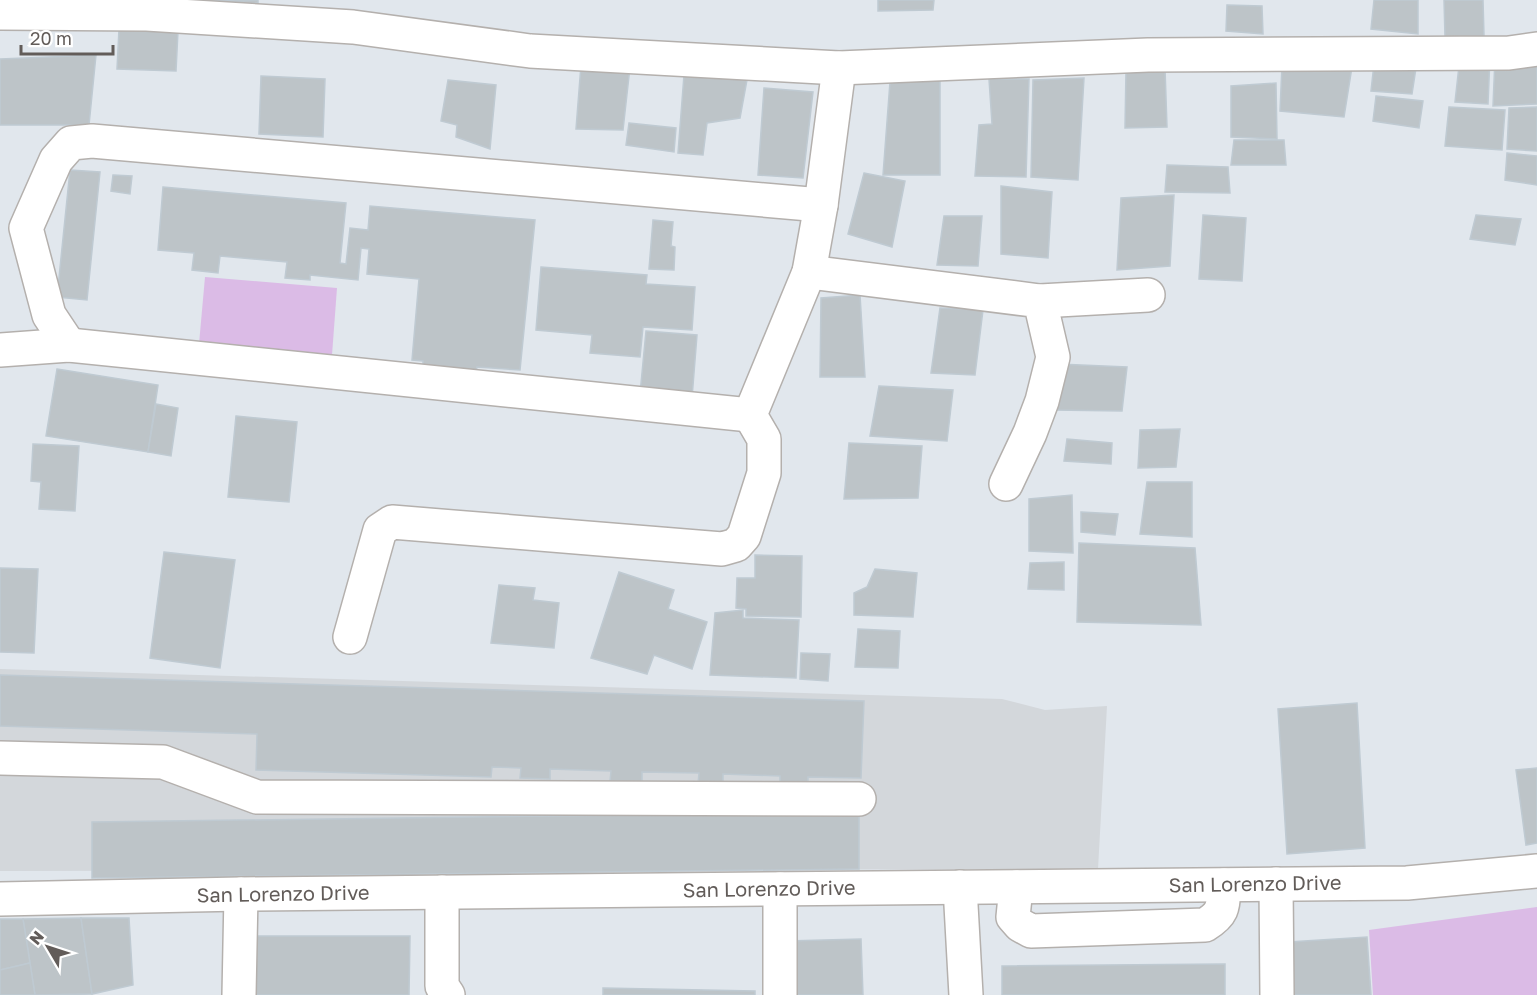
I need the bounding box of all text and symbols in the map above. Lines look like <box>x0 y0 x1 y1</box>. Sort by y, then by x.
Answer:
scale bar <box>21 18 112 56</box>
text: 20 m <box>30 27 72 49</box>
street label: San Lorenzo Drive <box>1168 869 1342 897</box>
street label: San Lorenzo Drive <box>682 874 856 902</box>
street label: San Lorenzo Drive <box>196 879 370 907</box>
north arrow <box>18 917 78 977</box>
text: N <box>25 927 48 949</box>

